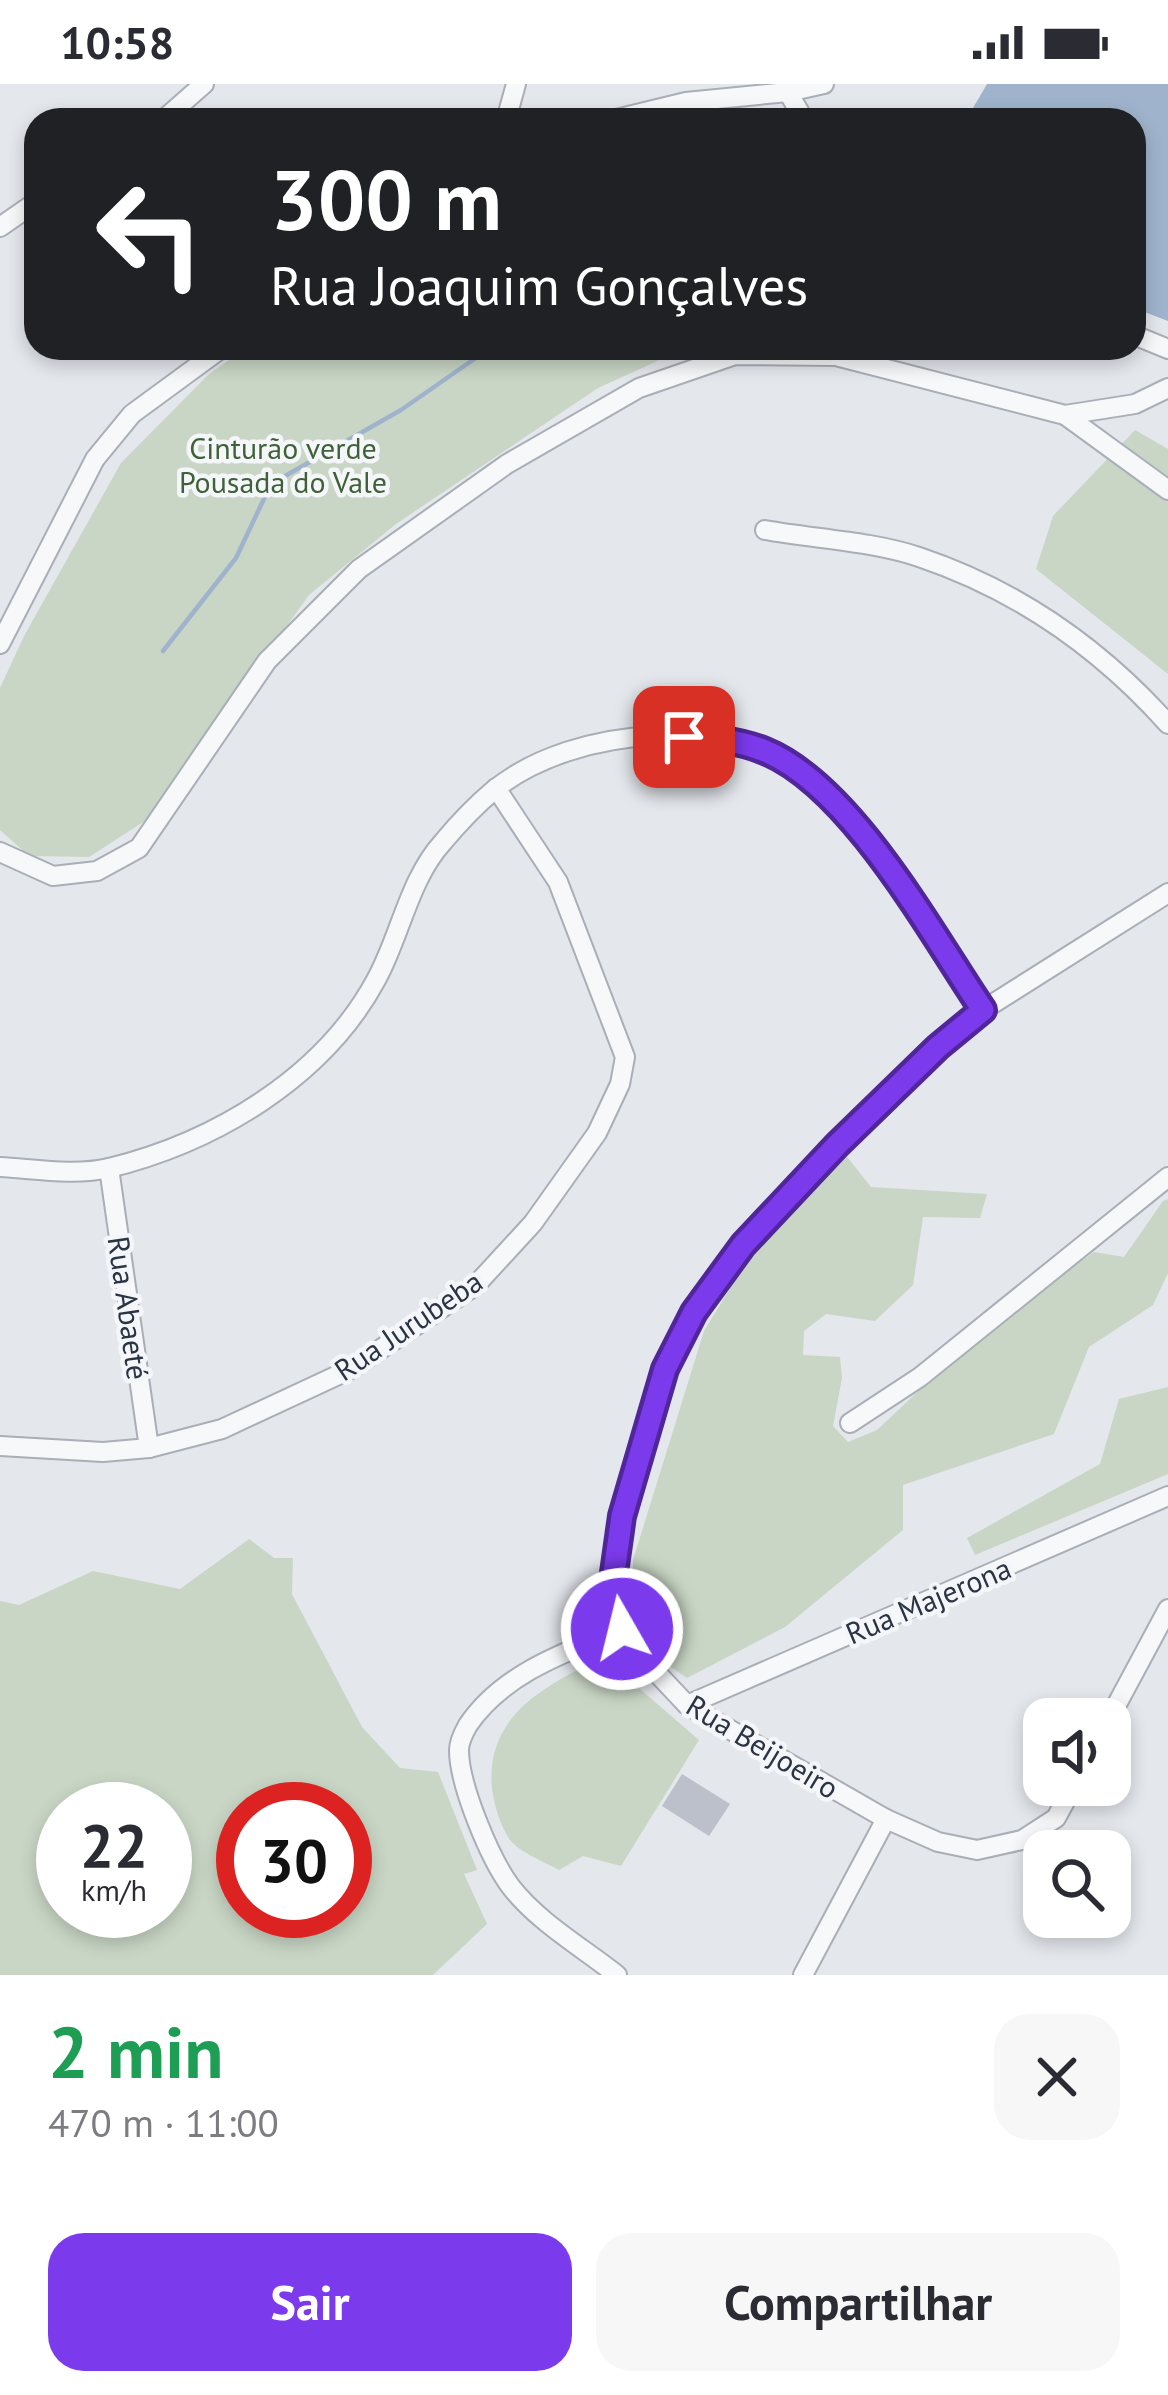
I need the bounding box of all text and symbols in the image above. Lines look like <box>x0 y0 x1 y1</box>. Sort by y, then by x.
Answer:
text: 10:58 <box>60 13 174 71</box>
text: 300 m <box>270 144 502 253</box>
icon: left <box>72 156 228 312</box>
text: Rua Joaquim Gonçalves <box>270 250 808 320</box>
park label: Cinturão verde Pousada do Vale <box>179 428 387 501</box>
pin <box>633 686 735 788</box>
icon: arrive <box>651 704 717 770</box>
street label: Rua Abaeté <box>100 1234 158 1382</box>
street label: Rua Jurubeba <box>326 1261 490 1389</box>
street label: Rua Majerona <box>839 1548 1017 1652</box>
position arrow <box>559 1566 685 1692</box>
street label: Rua Beijoeiro <box>680 1685 846 1807</box>
map controls <box>1023 1698 1131 1938</box>
button: sound <box>1023 1698 1131 1806</box>
speed limit sign: 30 <box>216 1782 372 1938</box>
text: 22 <box>80 1806 148 1884</box>
button: search <box>1023 1830 1131 1938</box>
text: km/h <box>81 1870 147 1909</box>
text: 2 min <box>48 2005 224 2098</box>
button: close <box>994 2014 1120 2140</box>
text: 470 m · 11:00 <box>48 2097 279 2148</box>
button: Sair <box>48 2233 572 2371</box>
button: Compartilhar <box>596 2233 1120 2371</box>

